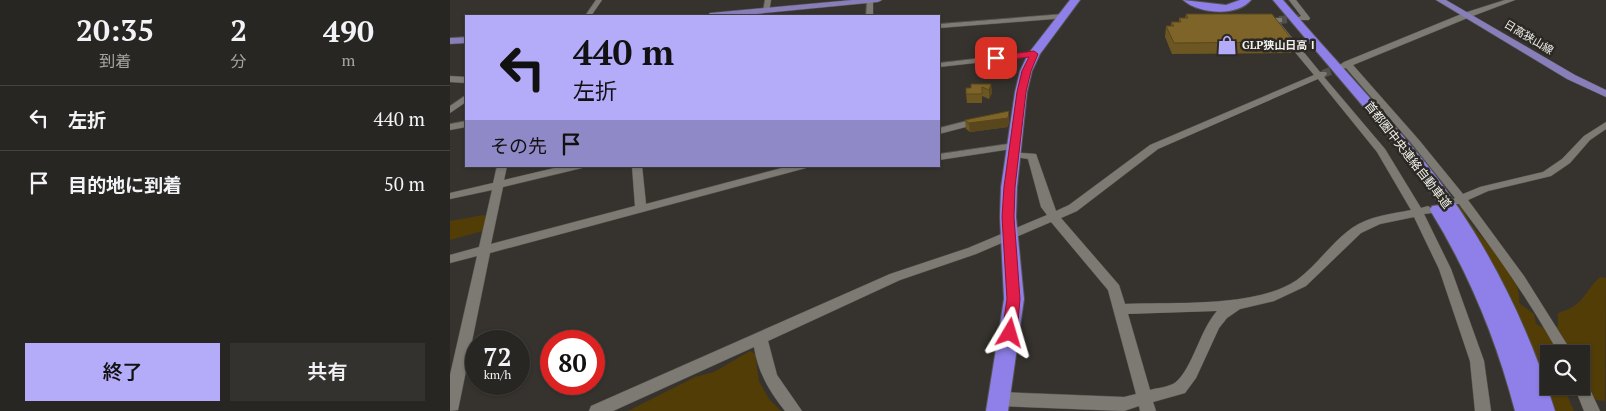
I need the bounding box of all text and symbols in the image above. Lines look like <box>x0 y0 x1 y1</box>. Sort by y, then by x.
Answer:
text: 20:35 <box>76 10 154 50</box>
text: 2 <box>230 10 247 50</box>
text: 490 <box>323 11 374 51</box>
street label: 日高狭山線 <box>1502 17 1556 57</box>
text: 440 m <box>573 29 674 75</box>
shop icon: GLP狭山日高Ⅰ <box>1216 34 1238 56</box>
icon: left <box>490 35 555 100</box>
pin <box>975 37 1017 79</box>
place label: GLP狭山日高Ⅰ <box>1242 38 1318 52</box>
icon: arrive <box>982 44 1010 72</box>
text: m <box>342 49 355 71</box>
text: 到着 <box>99 50 131 72</box>
text: 分 <box>231 50 247 72</box>
text: 左折 <box>573 76 617 105</box>
street label: 首都圏中央連絡自動車道 <box>1362 98 1455 211</box>
icon: left <box>25 104 53 132</box>
text: 440 m <box>374 106 425 131</box>
text: 左折 <box>68 107 106 132</box>
icon: arrive <box>557 130 585 158</box>
text: その先 <box>490 133 547 158</box>
icon: arrive <box>25 169 53 197</box>
text: 50 m <box>384 171 425 196</box>
text: 目的地に到着 <box>68 172 182 197</box>
position arrow <box>983 306 1035 358</box>
speed limit sign: 80 <box>540 330 605 395</box>
text: 72 <box>483 340 512 373</box>
button: 終了 <box>25 343 220 401</box>
button: 共有 <box>230 343 425 401</box>
map controls <box>1540 345 1590 395</box>
button: search <box>1540 345 1590 395</box>
text: km/h <box>484 367 511 382</box>

